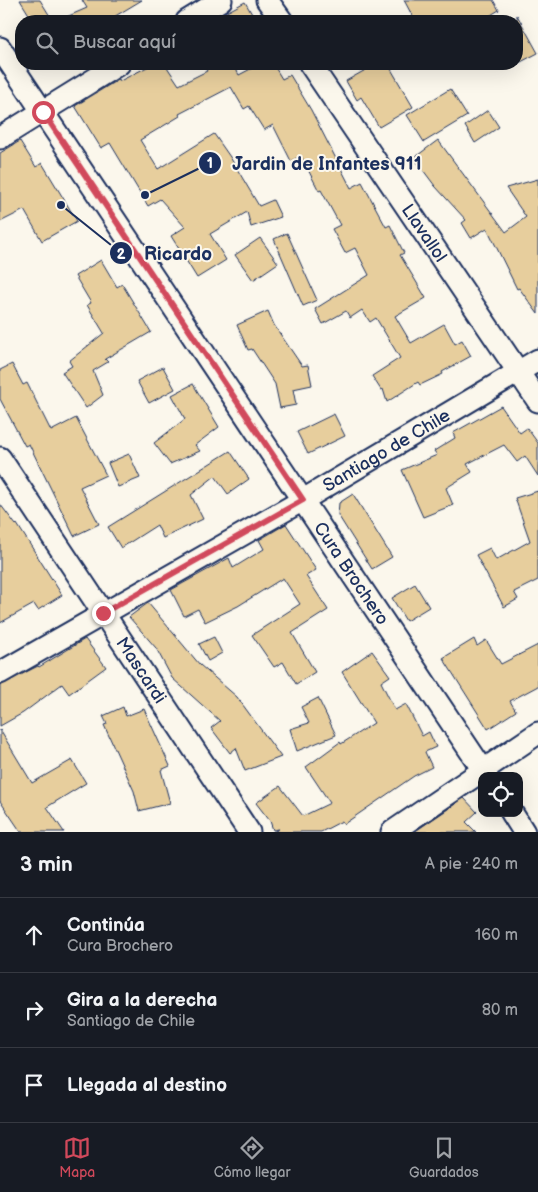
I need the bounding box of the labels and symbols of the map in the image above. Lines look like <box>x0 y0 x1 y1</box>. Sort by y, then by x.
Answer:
route start <box>32 101 55 124</box>
callout: Jardin de Infantes 911 <box>197 146 432 180</box>
text: Jardin de Infantes 911 <box>232 153 422 176</box>
text: 1 <box>207 154 213 173</box>
street label: Llavallol <box>397 200 451 266</box>
callout: Ricardo <box>109 236 222 270</box>
text: Ricardo <box>144 243 212 266</box>
text: 2 <box>117 245 126 264</box>
street label: Santiago de Chile <box>319 404 454 496</box>
street label: Cura Brochero <box>309 518 393 629</box>
route end <box>92 602 115 625</box>
street label: Mascardi <box>112 633 171 707</box>

